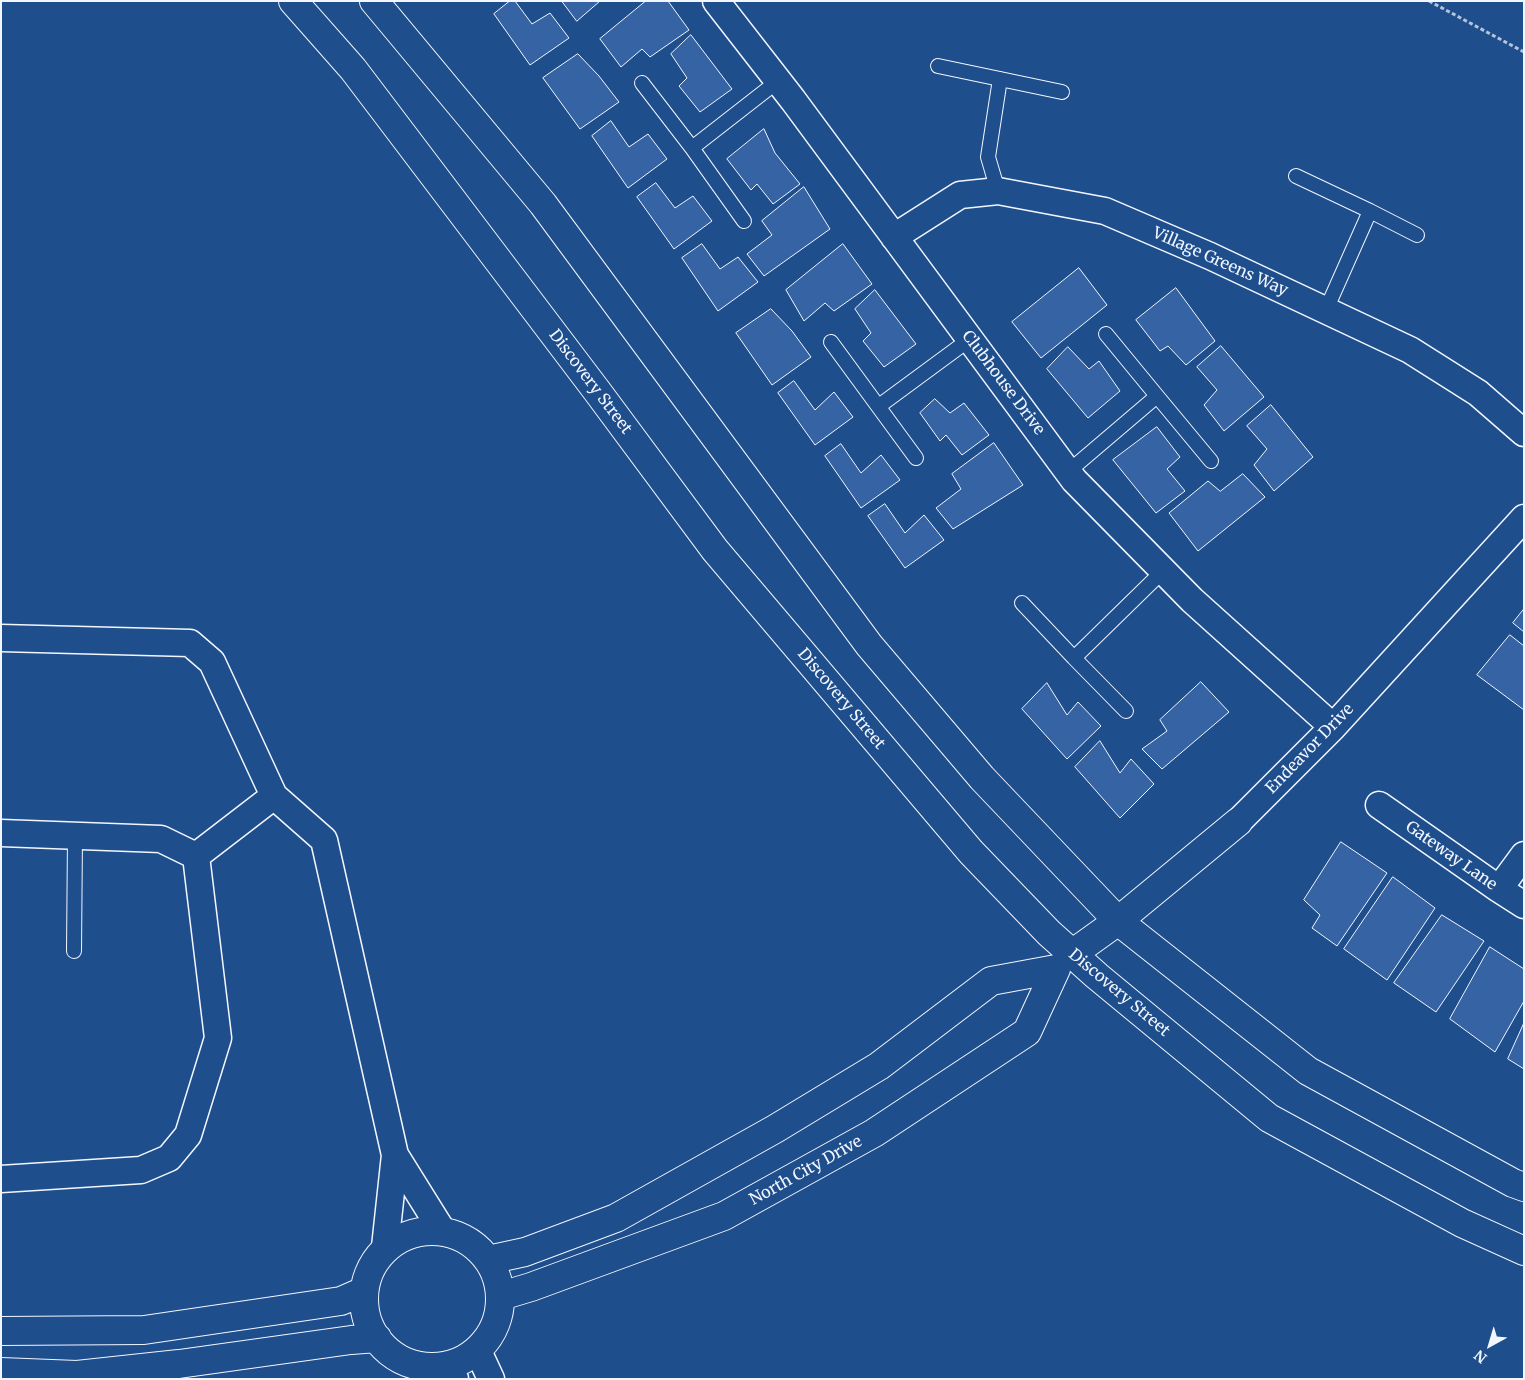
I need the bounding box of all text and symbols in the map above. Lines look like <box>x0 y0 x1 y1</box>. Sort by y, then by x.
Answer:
street label: Village Greens Way <box>1149 224 1291 300</box>
street label: Discovery Street <box>544 326 636 438</box>
street label: Clubhouse Drive <box>957 327 1049 439</box>
street label: Discovery Street <box>793 645 889 753</box>
street label: Endeavor Drive <box>1262 700 1358 798</box>
street label: Gateway Lane <box>1402 817 1500 895</box>
street label: Discovery Street <box>1065 945 1173 1041</box>
street label: North City Drive <box>747 1132 865 1210</box>
north arrow <box>1465 1320 1515 1370</box>
text: N <box>1471 1346 1491 1367</box>

